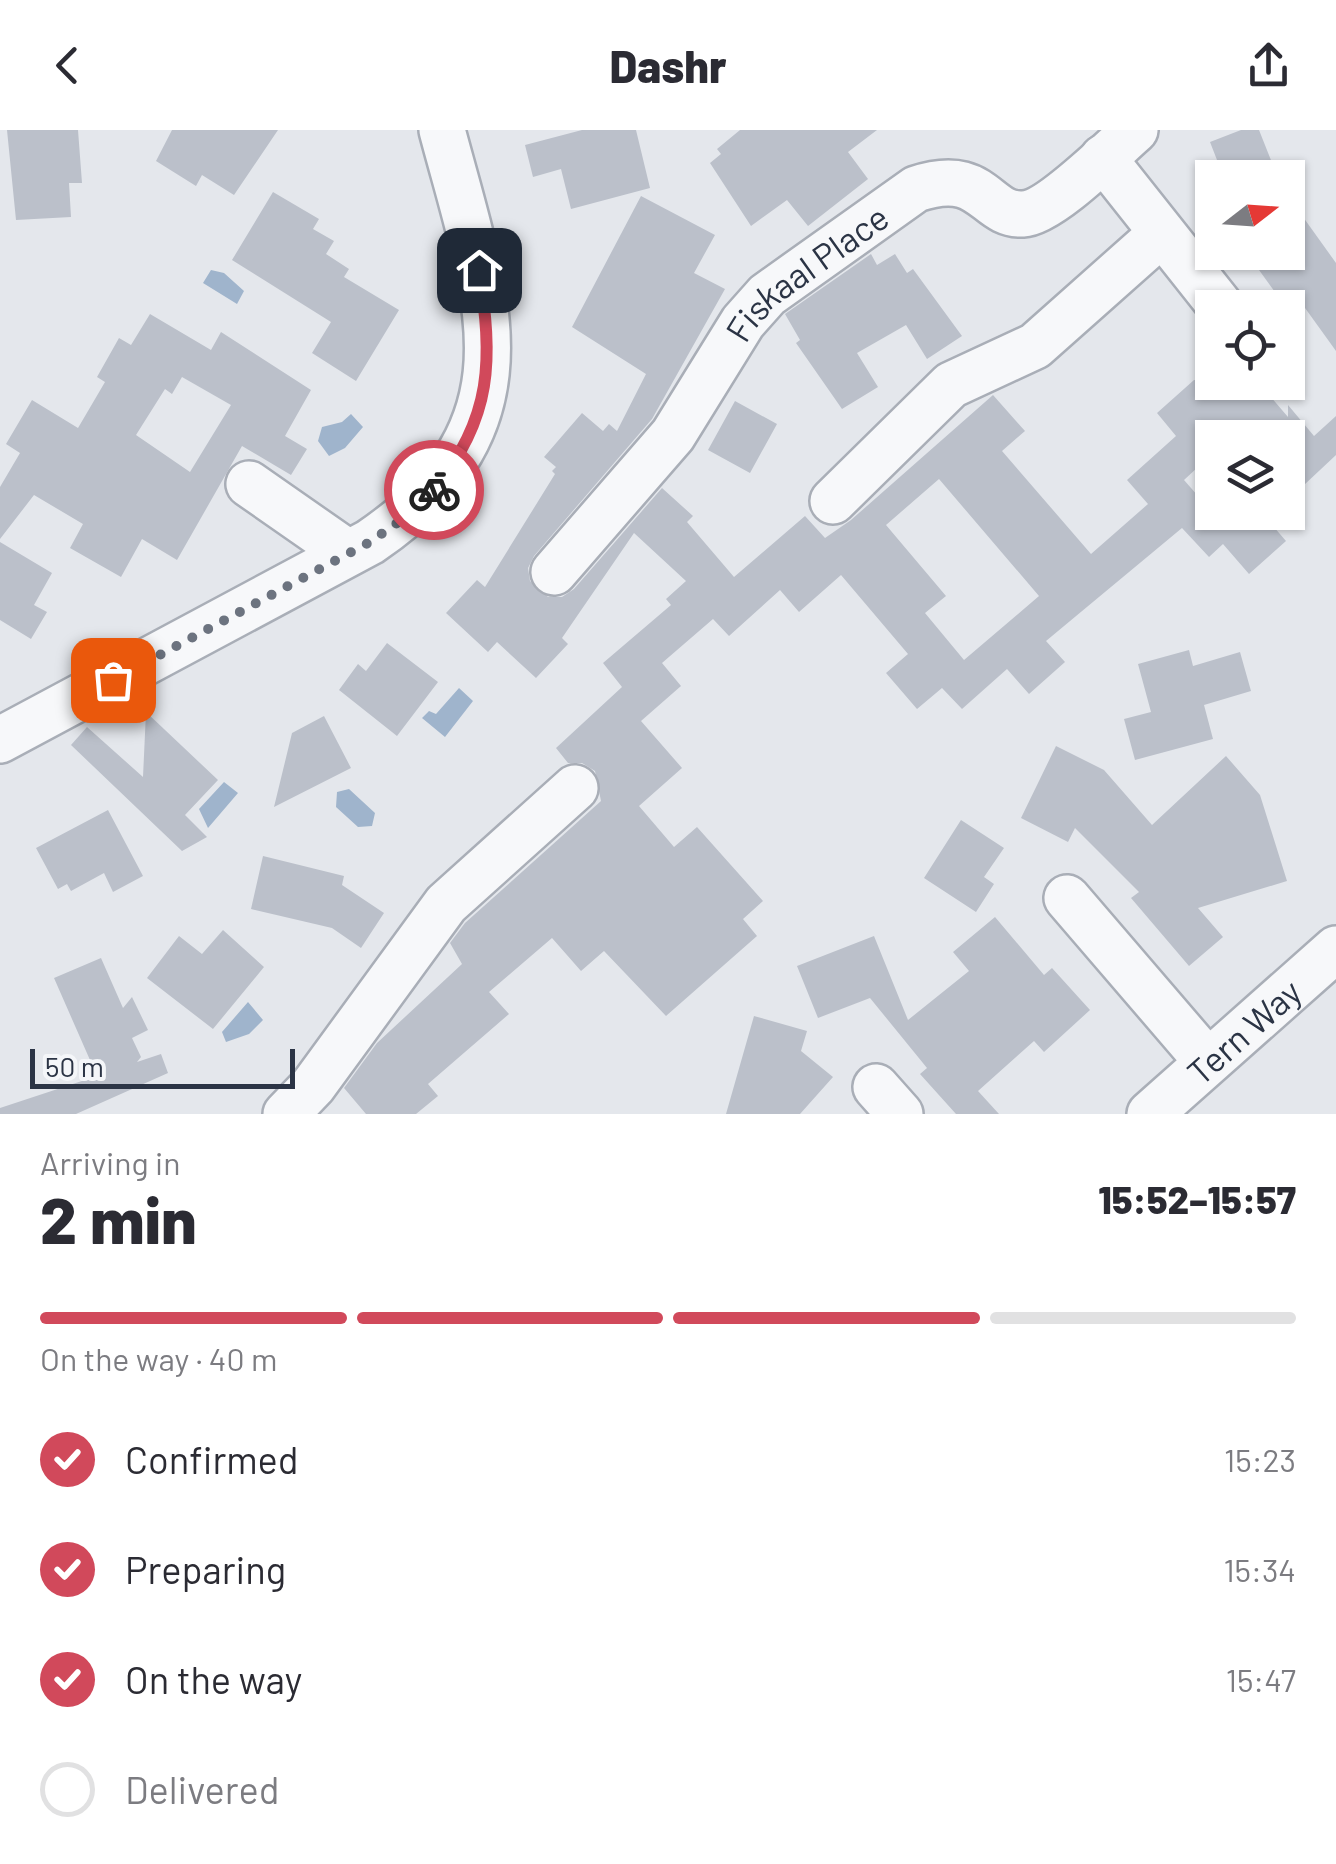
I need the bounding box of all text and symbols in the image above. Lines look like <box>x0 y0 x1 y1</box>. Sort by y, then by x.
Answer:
icon: back <box>40 38 95 93</box>
text: Dashr <box>609 38 727 92</box>
icon: share <box>1241 38 1296 93</box>
north arrow <box>1195 160 1305 270</box>
map controls <box>1195 160 1305 530</box>
street label: Fiskaal Place <box>716 195 896 348</box>
pin <box>437 228 522 313</box>
icon: home <box>452 243 507 298</box>
button: locate <box>1195 290 1305 400</box>
button: layers <box>1195 420 1305 530</box>
courier <box>384 440 484 540</box>
icon: bike <box>407 463 462 518</box>
pin <box>71 638 156 723</box>
icon: bag <box>86 653 141 708</box>
street label: Tern Way <box>1178 970 1309 1092</box>
scale bar <box>30 1044 295 1088</box>
text: 50 m <box>45 1049 104 1083</box>
text: Arriving in <box>40 1143 180 1181</box>
text: 15:52–15:57 <box>1098 1176 1296 1222</box>
text: 2 min <box>40 1179 197 1257</box>
text: On the way · 40 m <box>40 1339 277 1377</box>
icon: check <box>40 1432 95 1487</box>
text: Confirmed <box>125 1436 298 1482</box>
text: 15:23 <box>1224 1440 1296 1478</box>
icon: check <box>40 1542 95 1597</box>
text: Preparing <box>125 1546 286 1592</box>
text: 15:34 <box>1223 1550 1296 1588</box>
icon: check <box>40 1652 95 1707</box>
text: On the way <box>125 1656 302 1702</box>
text: 15:47 <box>1226 1660 1296 1698</box>
text: Delivered <box>125 1766 279 1812</box>

